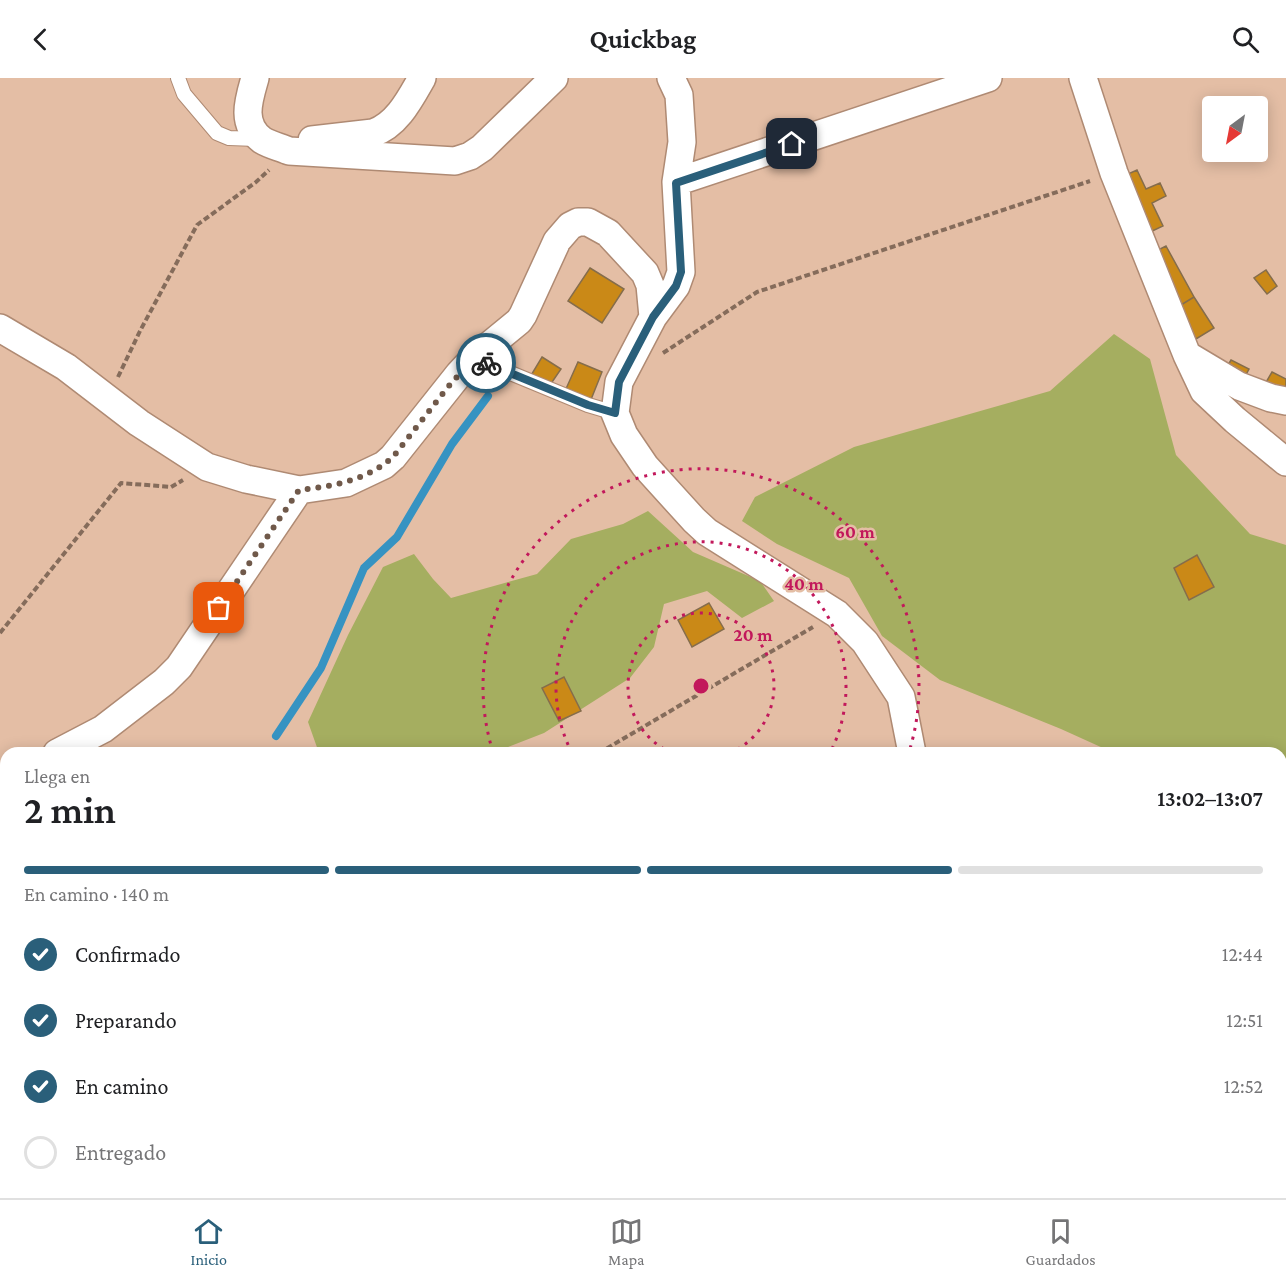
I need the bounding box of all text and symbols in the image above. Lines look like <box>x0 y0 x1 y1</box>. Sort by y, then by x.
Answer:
icon: back <box>24 23 57 56</box>
icon: search <box>1229 23 1262 56</box>
text: Quickbag <box>590 24 697 54</box>
north arrow <box>1202 96 1268 162</box>
map controls <box>1202 96 1268 162</box>
pin <box>766 118 817 169</box>
icon: home <box>775 127 808 160</box>
courier <box>456 333 516 393</box>
icon: bike <box>470 347 503 380</box>
text: 60 m <box>835 522 875 542</box>
text: 40 m <box>784 574 824 594</box>
pin <box>193 582 244 633</box>
icon: bag <box>202 591 235 624</box>
text: 20 m <box>734 625 773 645</box>
centre of rings <box>691 676 711 696</box>
text: Llega en <box>24 765 90 787</box>
text: 13:02–13:07 <box>1157 786 1263 811</box>
text: 2 min <box>24 788 116 831</box>
text: En camino · 140 m <box>24 883 169 905</box>
icon: check <box>24 938 57 971</box>
text: Confirmado <box>75 942 181 967</box>
text: 12:44 <box>1222 943 1263 965</box>
icon: check <box>24 1004 57 1037</box>
text: Preparando <box>75 1008 177 1033</box>
text: 12:51 <box>1226 1009 1263 1031</box>
icon: check <box>24 1070 57 1103</box>
text: En camino <box>75 1074 168 1099</box>
text: 12:52 <box>1224 1075 1263 1097</box>
text: Entregado <box>75 1140 166 1165</box>
tab: Inicio <box>191 1215 227 1268</box>
tab: Mapa <box>608 1215 645 1268</box>
tab: Guardados <box>1026 1215 1095 1268</box>

